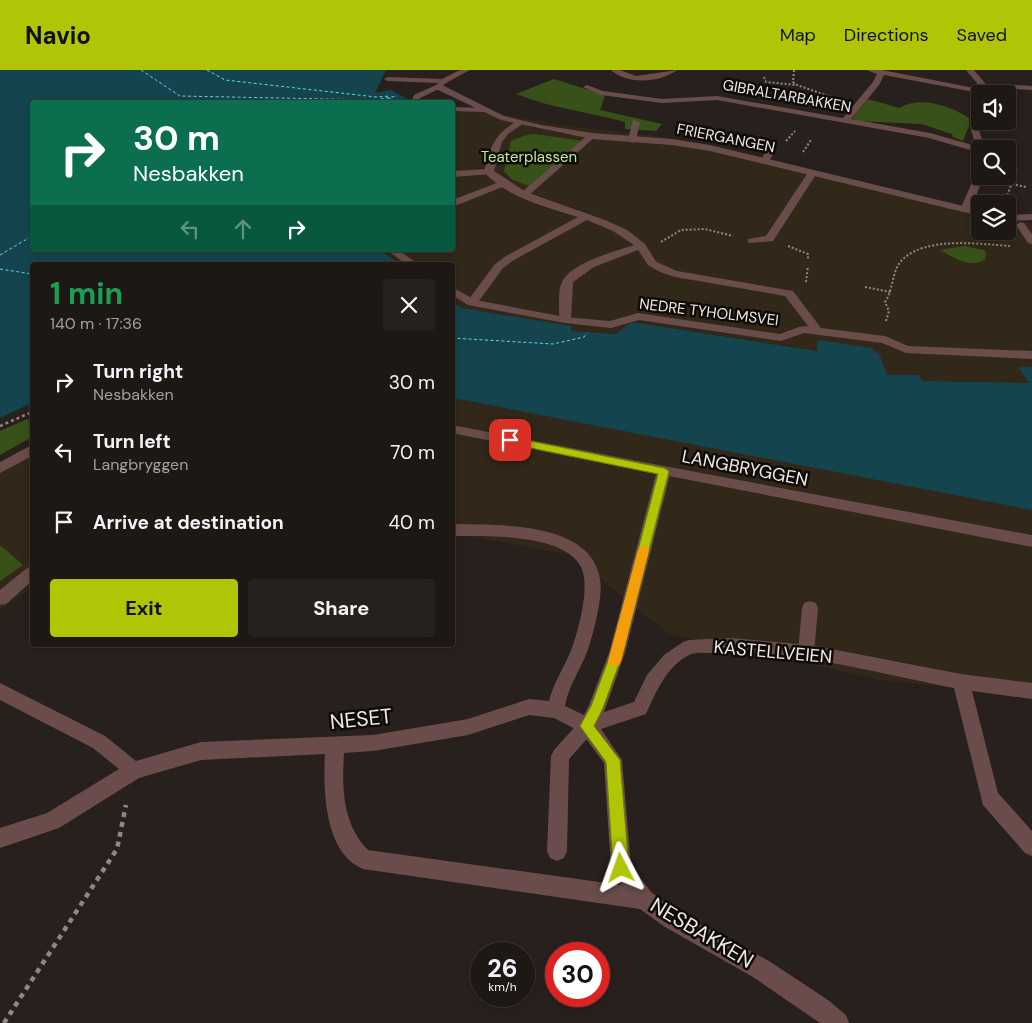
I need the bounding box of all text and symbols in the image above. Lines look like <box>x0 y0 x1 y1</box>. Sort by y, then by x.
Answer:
text: Navio <box>25 20 91 51</box>
text: Map <box>780 23 816 47</box>
text: Directions <box>844 23 929 47</box>
text: Saved <box>957 23 1007 47</box>
street label: GIBRALTARBAKKEN <box>721 75 853 117</box>
map controls <box>971 85 1016 240</box>
button: sound <box>971 85 1016 130</box>
text: 30 m <box>133 115 220 161</box>
street label: FRIERGANGEN <box>675 119 777 157</box>
icon: right <box>50 120 115 185</box>
button: search <box>971 140 1016 185</box>
park label: Teaterplassen <box>481 147 577 167</box>
text: Nesbakken <box>133 159 244 188</box>
button: layers <box>971 195 1016 240</box>
icon: left <box>176 215 204 243</box>
icon: ahead <box>229 215 257 243</box>
icon: right <box>282 215 310 243</box>
text: 1 min <box>50 274 123 313</box>
button: close <box>383 279 435 331</box>
street label: NEDRE TYHOLMSVEI <box>638 294 780 330</box>
text: 140 m · 17:36 <box>50 313 142 334</box>
text: Turn right <box>93 359 183 384</box>
icon: right <box>50 368 78 396</box>
text: 30 m <box>389 370 435 395</box>
text: Nesbakken <box>93 384 174 405</box>
pin <box>489 419 531 461</box>
icon: arrive <box>496 426 524 454</box>
text: Turn left <box>93 429 171 454</box>
icon: left <box>50 438 78 466</box>
text: 70 m <box>390 440 435 465</box>
street label: LANGBRYGGEN <box>680 444 810 492</box>
text: Langbryggen <box>93 454 188 475</box>
icon: arrive <box>50 508 78 536</box>
text: Arrive at destination <box>93 510 284 535</box>
text: 40 m <box>388 510 435 535</box>
button: Exit <box>50 579 238 637</box>
button: Share <box>248 579 435 637</box>
street label: KASTELLVEIEN <box>713 635 833 669</box>
street label: NESET <box>329 702 394 736</box>
position arrow <box>594 841 646 893</box>
street label: NESBAKKEN <box>645 891 759 975</box>
speed limit sign: 30 <box>545 942 610 1007</box>
text: 26 <box>487 952 518 985</box>
text: km/h <box>488 979 517 995</box>

